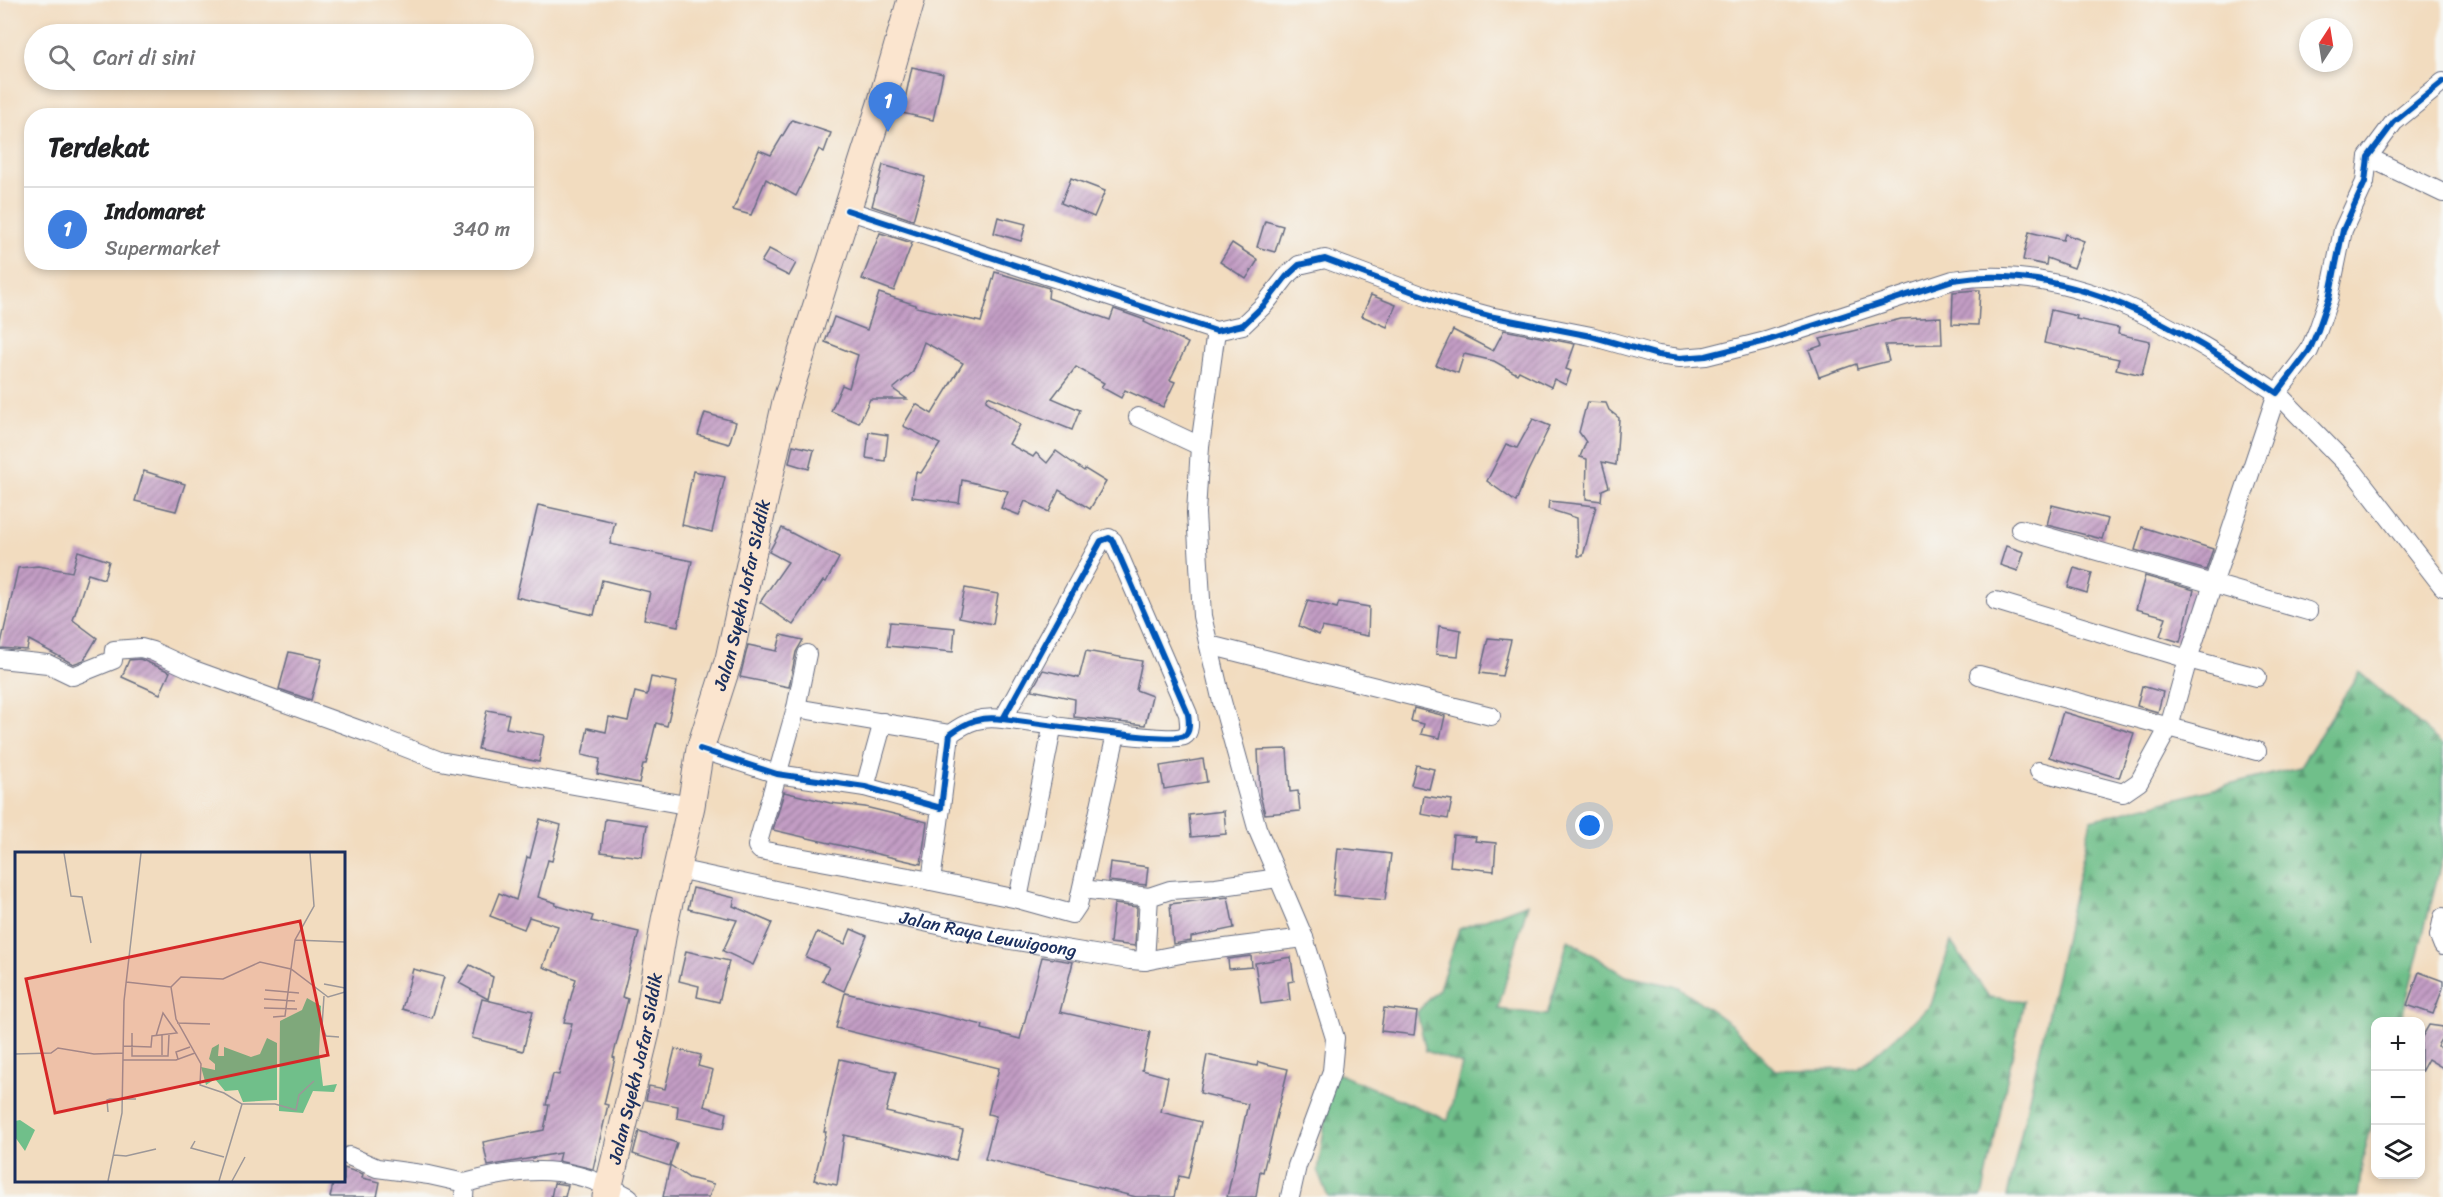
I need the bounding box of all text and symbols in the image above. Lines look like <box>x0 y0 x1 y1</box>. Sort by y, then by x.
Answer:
north arrow <box>2299 18 2353 72</box>
search box <box>24 24 534 90</box>
text: Cari di sini <box>93 38 195 77</box>
icon: search <box>45 41 78 74</box>
pin: 1 <box>868 82 908 132</box>
text: Terdekat <box>48 124 149 170</box>
text: Indomaret <box>105 192 206 231</box>
text: 1 <box>63 212 72 247</box>
text: 340 m <box>453 212 510 247</box>
text: Supermarket <box>105 231 220 266</box>
street label: Jalan Syekh Jafar Siddik <box>704 496 780 695</box>
your location <box>1575 811 1604 840</box>
inset map <box>15 852 345 1182</box>
street label: Jalan Raya Leuwigoong <box>896 901 1079 967</box>
street label: Jalan Syekh Jafar Siddik <box>598 970 672 1168</box>
map controls <box>2371 1017 2425 1179</box>
button: + <box>2371 1017 2425 1071</box>
button: − <box>2371 1071 2425 1125</box>
button: layers <box>2371 1125 2425 1179</box>

